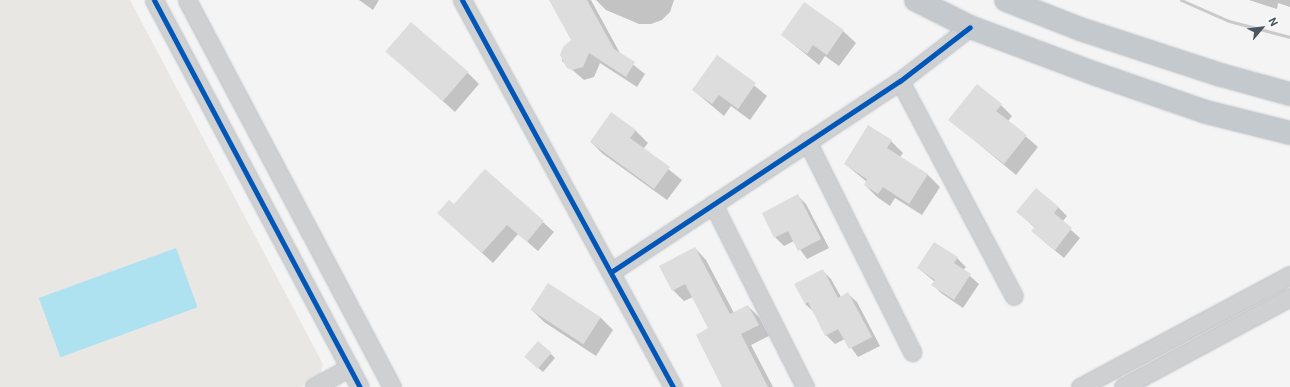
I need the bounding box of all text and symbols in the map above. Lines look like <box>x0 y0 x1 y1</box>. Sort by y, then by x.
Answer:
north arrow <box>1242 8 1282 48</box>
text: N <box>1265 16 1281 29</box>

